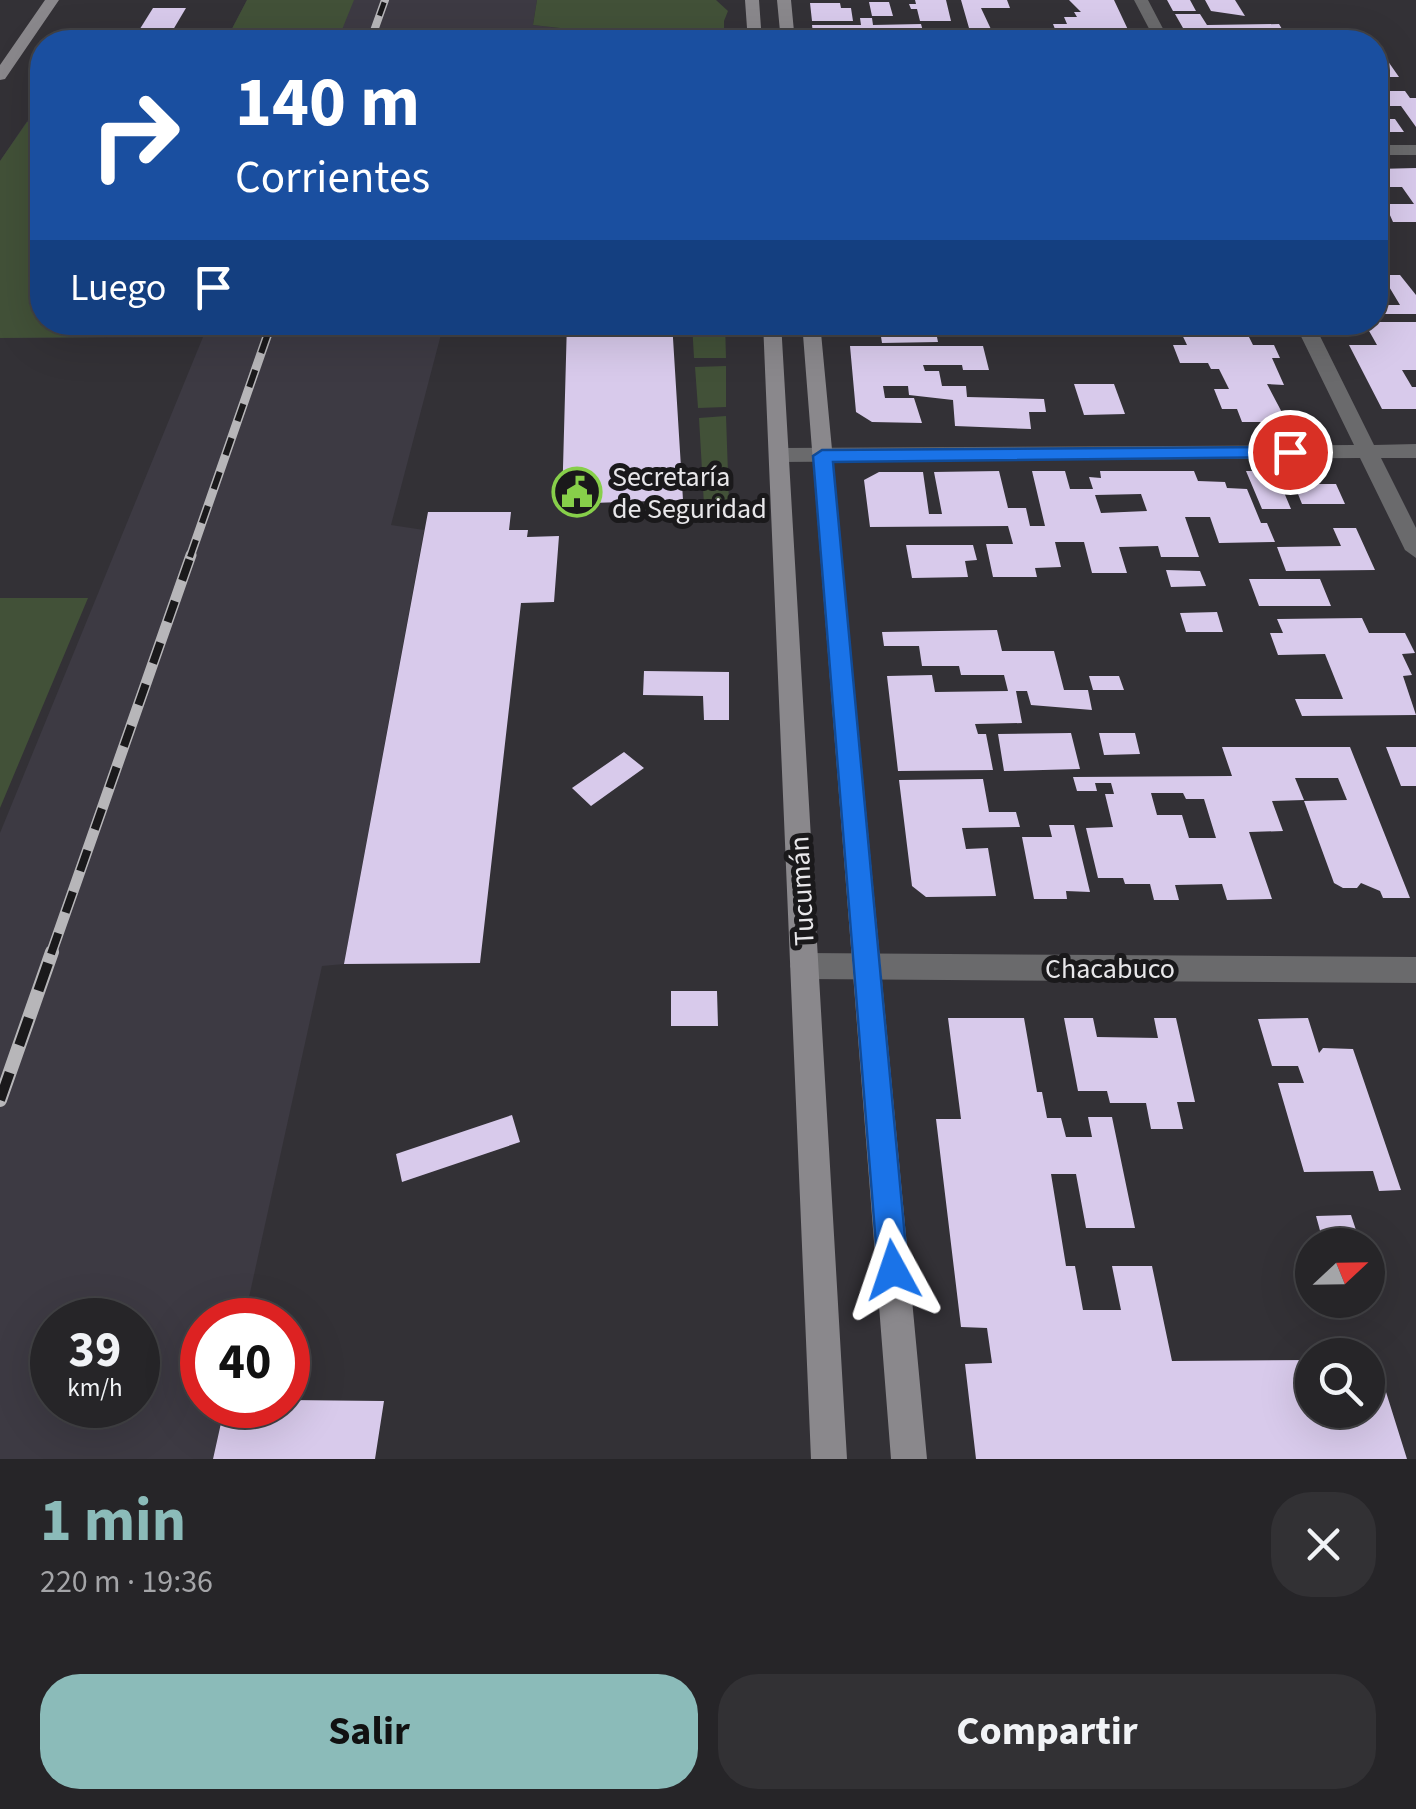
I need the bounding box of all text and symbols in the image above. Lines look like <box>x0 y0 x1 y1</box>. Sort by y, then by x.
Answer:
text: 140 m <box>235 53 420 153</box>
icon: right <box>70 70 200 200</box>
text: Corrientes <box>235 146 430 210</box>
icon: arrive <box>186 260 241 315</box>
text: Luego <box>70 261 166 315</box>
pin <box>1248 410 1333 495</box>
icon: arrive <box>1263 425 1318 480</box>
place label: Secretaría de Seguridad <box>612 457 767 529</box>
public building icon: Secretaría de Seguridad <box>551 466 603 518</box>
street label: Tucumán <box>779 835 825 947</box>
street label: Chacabuco <box>1045 949 1175 989</box>
position arrow <box>841 1218 945 1322</box>
north arrow <box>1295 1228 1385 1318</box>
map controls <box>1295 1228 1385 1428</box>
speed limit sign: 40 <box>180 1298 310 1428</box>
text: 39 <box>69 1315 121 1386</box>
button: search <box>1295 1338 1385 1428</box>
text: km/h <box>67 1370 123 1406</box>
text: 1 min <box>40 1479 186 1564</box>
button: close <box>1271 1492 1376 1597</box>
text: 220 m · 19:36 <box>40 1559 213 1605</box>
button: Salir <box>40 1674 698 1789</box>
button: Compartir <box>718 1674 1376 1789</box>

